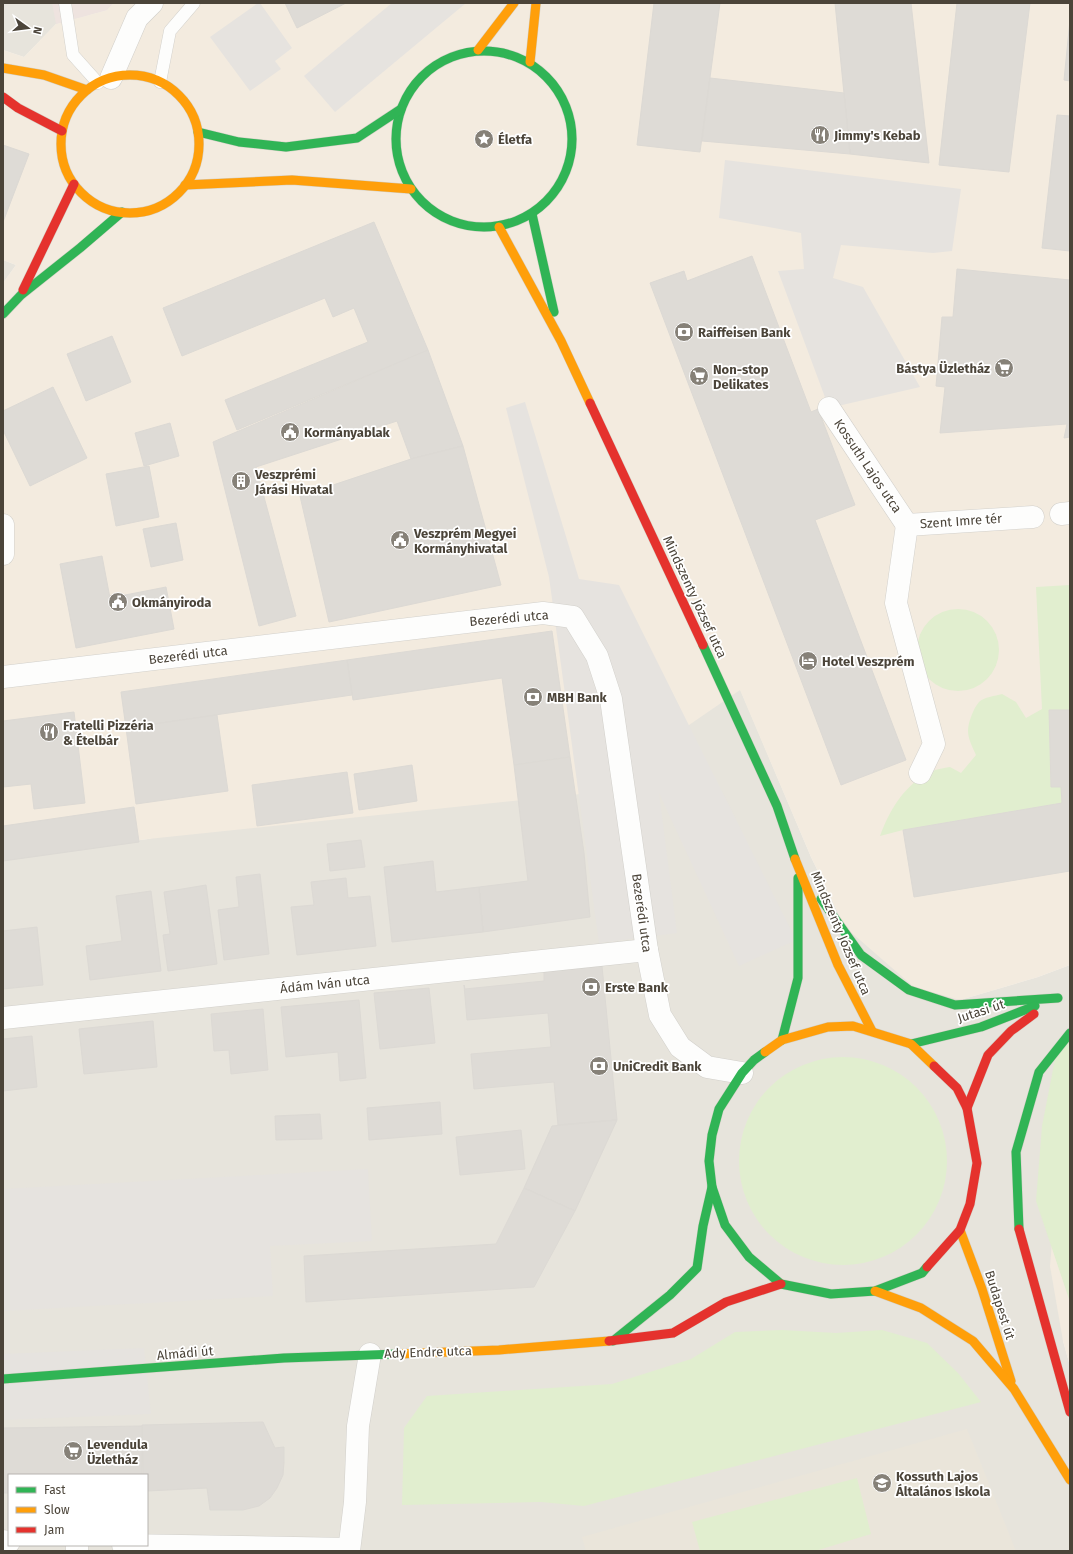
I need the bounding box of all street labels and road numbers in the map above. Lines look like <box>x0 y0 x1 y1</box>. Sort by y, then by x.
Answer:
street label: Kossuth Lajos utca <box>831 416 905 516</box>
street label: Szent Imre tér <box>920 511 1002 531</box>
street label: Mindszenty József utca <box>660 533 730 661</box>
street label: Bezerédi utca <box>469 607 549 629</box>
street label: Bezerédi utca <box>148 643 228 667</box>
street label: Mindszenty József utca <box>808 869 874 997</box>
street label: Bezerédi utca <box>629 873 655 953</box>
street label: Ádám Iván utca <box>279 972 371 996</box>
street label: Jutasi út <box>956 996 1007 1026</box>
street label: Budapest út <box>982 1269 1018 1342</box>
street label: Almádi út <box>156 1343 214 1363</box>
street label: Ady Endre utca <box>384 1343 472 1361</box>

